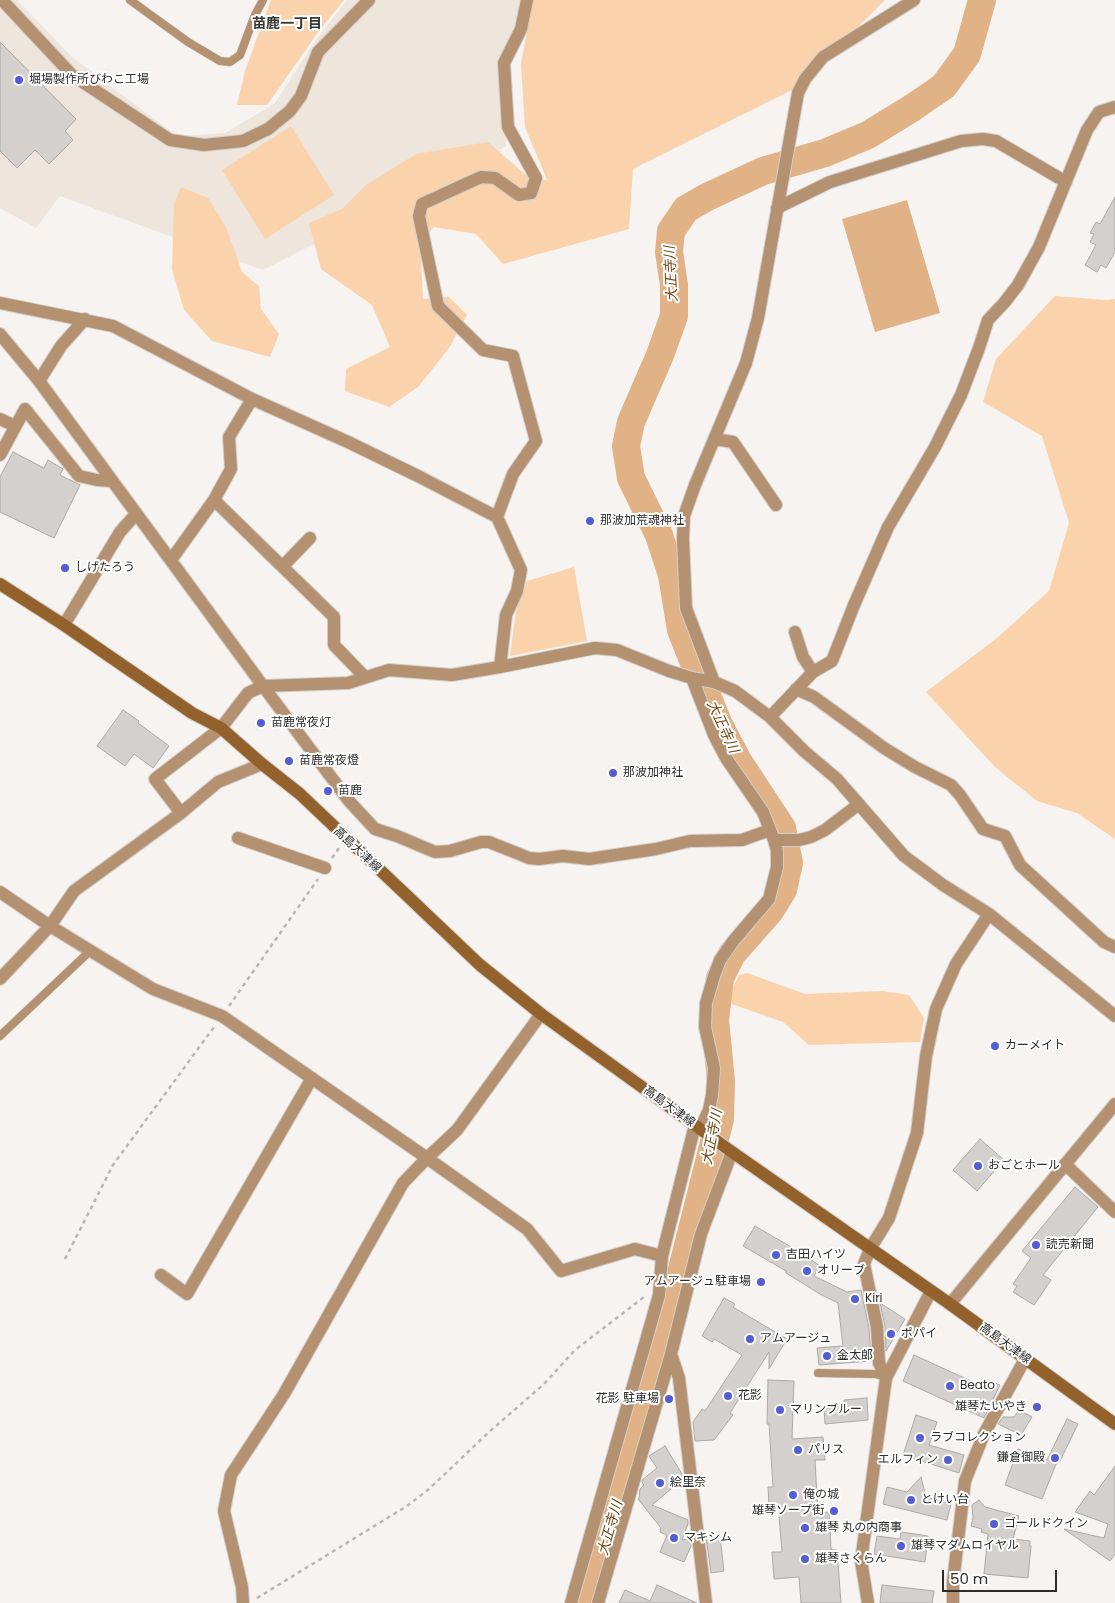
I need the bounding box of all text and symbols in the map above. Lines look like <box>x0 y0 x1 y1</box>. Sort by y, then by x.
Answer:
district label: 苗鹿一丁目 <box>252 16 322 32</box>
place label: 堀場製作所びわこ工場 <box>29 73 149 87</box>
marker: 堀場製作所びわこ工場 <box>13 74 25 86</box>
water label: 大正寺川 <box>662 246 682 302</box>
place label: 那波加荒魂神社 <box>600 514 684 528</box>
marker: 那波加荒魂神社 <box>584 515 596 527</box>
place label: しげたろう <box>75 561 135 575</box>
marker: しげたろう <box>59 562 71 574</box>
water label: 大正寺川 <box>703 698 741 756</box>
place label: 苗鹿常夜灯 <box>271 716 331 730</box>
marker: 苗鹿常夜灯 <box>255 717 267 729</box>
place label: 苗鹿常夜燈 <box>299 754 359 768</box>
marker: 苗鹿常夜燈 <box>283 755 295 767</box>
place label: 那波加神社 <box>623 766 683 780</box>
marker: 那波加神社 <box>607 767 619 779</box>
place label: 苗鹿 <box>338 784 362 798</box>
marker: 苗鹿 <box>322 785 334 797</box>
street label: 高島大津線 <box>330 824 384 876</box>
place label: カーメイト <box>1005 1039 1065 1053</box>
marker: カーメイト <box>989 1040 1001 1052</box>
street label: 高島大津線 <box>640 1084 698 1130</box>
water label: 大正寺川 <box>699 1108 727 1166</box>
place label: おごとホール <box>988 1159 1060 1173</box>
marker: おごとホール <box>972 1160 984 1172</box>
place label: 読売新聞 <box>1046 1238 1094 1252</box>
marker: 読売新聞 <box>1030 1239 1042 1251</box>
place label: 吉田ハイツ <box>786 1248 846 1262</box>
marker: 吉田ハイツ <box>770 1249 782 1261</box>
place label: オリーブ <box>817 1264 865 1278</box>
marker: オリーブ <box>801 1265 813 1277</box>
place label: アムアージュ駐車場 <box>644 1275 751 1289</box>
marker: アムアージュ駐車場 <box>755 1276 767 1288</box>
place label: Kiri <box>865 1292 883 1306</box>
marker: Kiri <box>849 1293 861 1305</box>
street label: 高島大津線 <box>976 1321 1034 1367</box>
place label: ポパイ <box>901 1327 937 1341</box>
marker: ポパイ <box>885 1328 897 1340</box>
place label: アムアージュ <box>760 1332 831 1346</box>
marker: アムアージュ <box>744 1333 756 1345</box>
place label: 金太郎 <box>837 1349 873 1363</box>
marker: 金太郎 <box>821 1350 833 1362</box>
place label: Beato <box>960 1379 995 1393</box>
marker: Beato <box>944 1380 956 1392</box>
place label: 花影 <box>738 1389 762 1403</box>
marker: 花影 <box>722 1390 734 1402</box>
place label: 花影 駐車場 <box>596 1392 659 1406</box>
marker: 花影 駐車場 <box>663 1393 675 1405</box>
place label: 雄琴たいやき <box>955 1400 1027 1414</box>
marker: 雄琴たいやき <box>1031 1401 1043 1413</box>
place label: マリンブルー <box>790 1403 862 1417</box>
marker: マリンブルー <box>774 1404 786 1416</box>
place label: ラブコレクション <box>930 1431 1026 1445</box>
marker: ラブコレクション <box>914 1432 926 1444</box>
place label: パリス <box>808 1443 844 1457</box>
marker: パリス <box>792 1444 804 1456</box>
place label: 鎌倉御殿 <box>997 1451 1045 1465</box>
marker: 鎌倉御殿 <box>1049 1452 1061 1464</box>
place label: エルフィン <box>878 1453 938 1467</box>
marker: エルフィン <box>942 1454 954 1466</box>
place label: 絵里奈 <box>670 1476 706 1490</box>
marker: 絵里奈 <box>654 1477 666 1489</box>
place label: 俺の城 <box>803 1488 839 1502</box>
marker: 俺の城 <box>787 1489 799 1501</box>
place label: とけい台 <box>921 1493 969 1507</box>
marker: とけい台 <box>905 1494 917 1506</box>
water label: 大正寺川 <box>595 1499 627 1557</box>
place label: 雄琴ソープ街 <box>752 1504 824 1518</box>
marker: 雄琴ソープ街 <box>828 1505 840 1517</box>
place label: ゴールドクイン <box>1004 1517 1088 1531</box>
marker: ゴールドクイン <box>988 1518 1000 1530</box>
place label: 雄琴 丸の内商事 <box>815 1521 902 1535</box>
marker: 雄琴 丸の内商事 <box>799 1522 811 1534</box>
place label: マキシム <box>684 1531 732 1545</box>
marker: マキシム <box>668 1532 680 1544</box>
place label: 雄琴マダムロイヤル <box>911 1539 1019 1553</box>
marker: 雄琴マダムロイヤル <box>895 1540 907 1552</box>
place label: 雄琴さくらん <box>815 1552 887 1566</box>
marker: 雄琴さくらん <box>799 1553 811 1565</box>
scale bar <box>945 1560 1060 1592</box>
text: 50 m <box>950 1568 988 1589</box>

